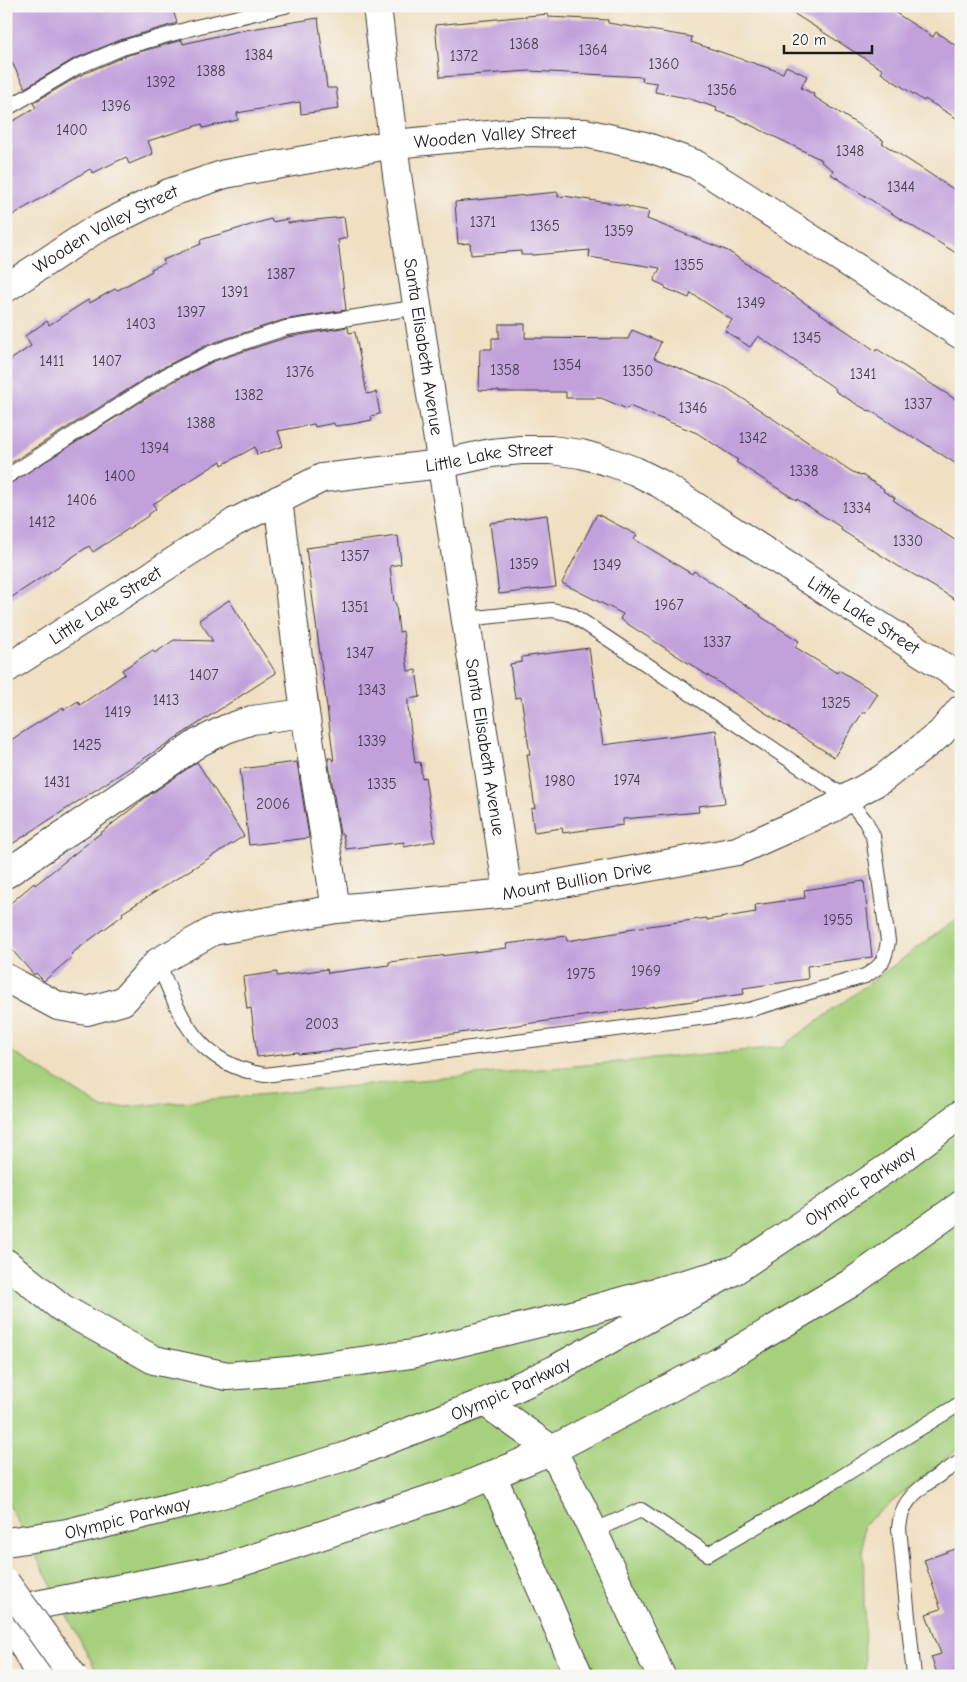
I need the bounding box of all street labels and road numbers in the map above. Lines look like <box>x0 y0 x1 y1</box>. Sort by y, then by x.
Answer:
street label: Wooden Valley Street <box>413 122 577 153</box>
street label: Wooden Valley Street <box>30 181 181 278</box>
street label: Santa Elisabeth Avenue <box>399 257 447 437</box>
street label: Little Lake Street <box>424 440 554 477</box>
street label: Little Lake Street <box>46 562 166 649</box>
street label: Little Lake Street <box>803 572 924 660</box>
street label: Santa Elisabeth Avenue <box>461 657 509 837</box>
street label: Mount Bullion Drive <box>500 857 653 905</box>
street label: Olympic Parkway <box>801 1141 921 1231</box>
street label: Olympic Parkway <box>448 1352 575 1425</box>
street label: Olympic Parkway <box>62 1492 194 1544</box>

